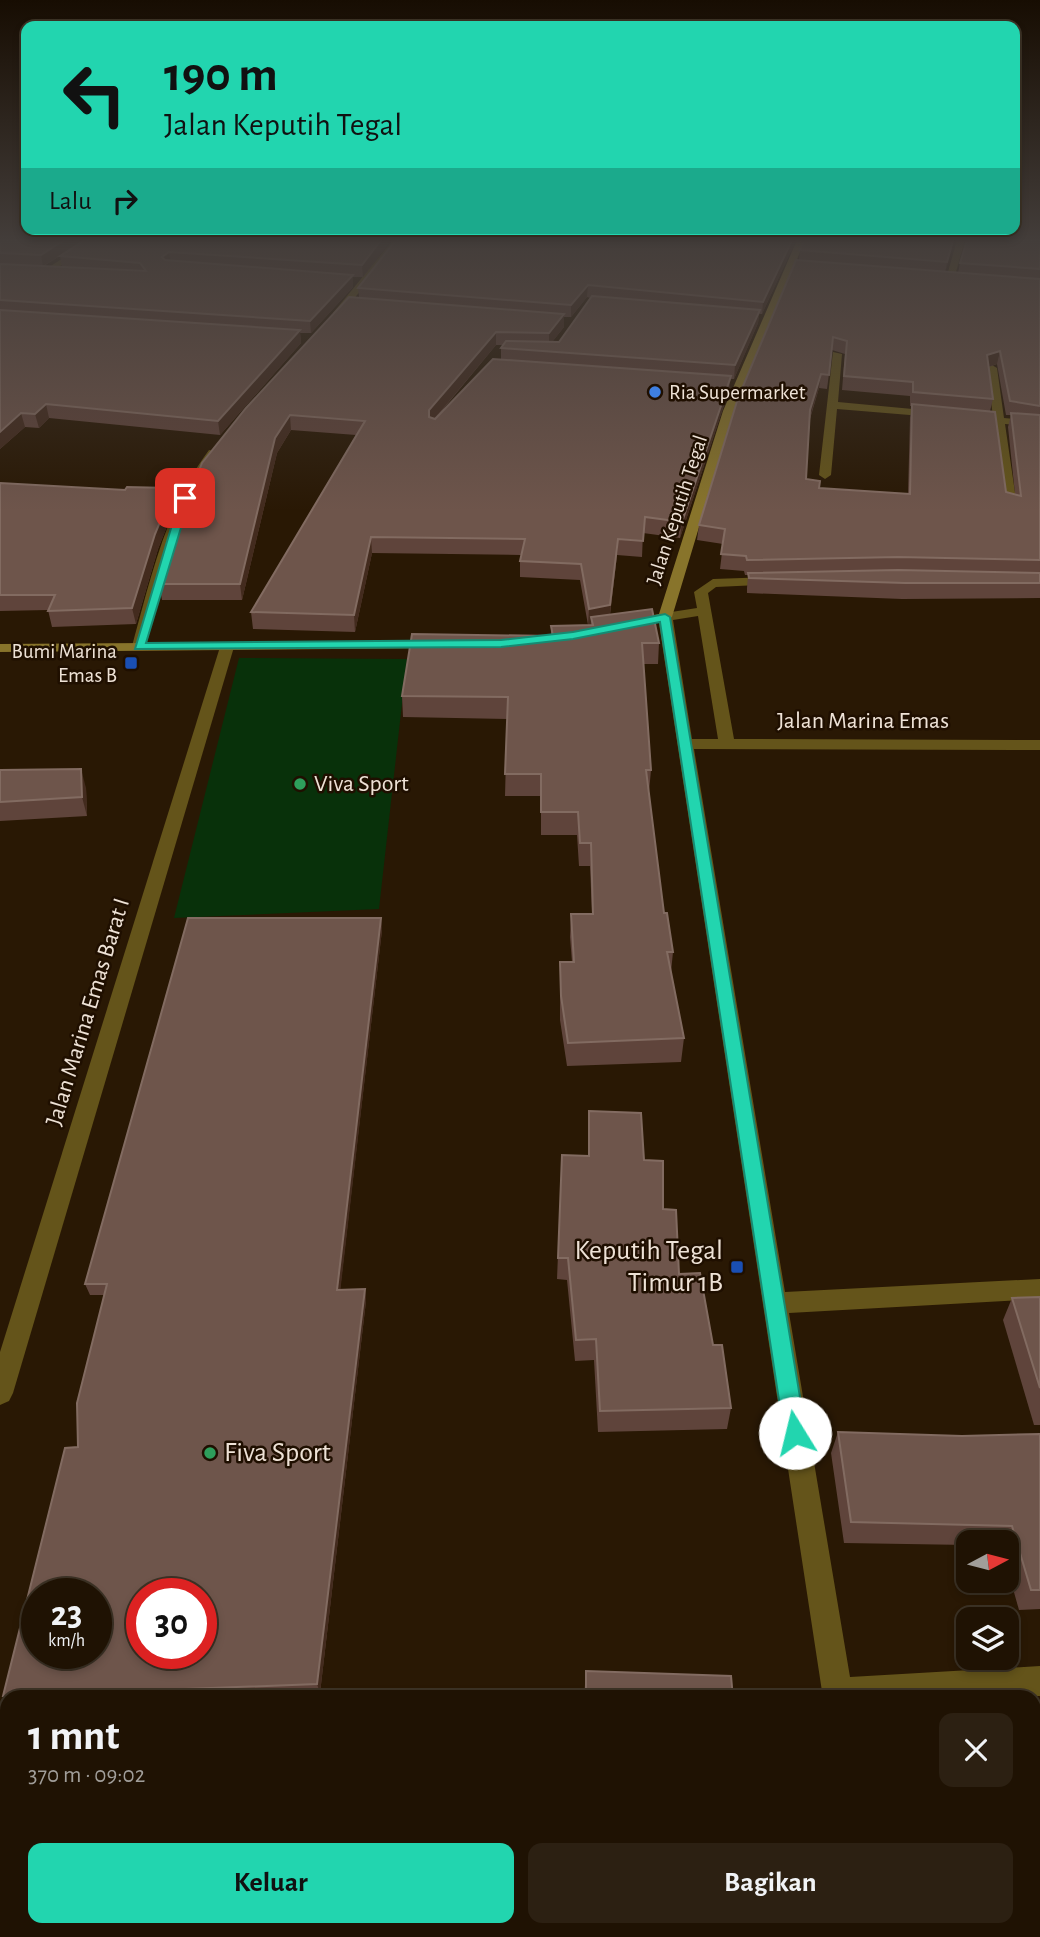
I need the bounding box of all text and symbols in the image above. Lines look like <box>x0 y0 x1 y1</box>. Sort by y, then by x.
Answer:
icon: left <box>49 49 140 140</box>
text: 190 m <box>164 51 278 100</box>
text: Jalan Keputih Tegal <box>164 109 402 141</box>
icon: right <box>106 182 144 220</box>
text: Lalu <box>49 188 92 214</box>
place label: Ria Supermarket <box>669 382 806 403</box>
marker: Ria Supermarket <box>647 384 663 400</box>
street label: Jalan Keputih Tegal <box>643 432 711 588</box>
pin <box>155 468 215 528</box>
icon: arrive <box>166 479 204 517</box>
place label: Bumi Marina Emas B <box>12 641 117 686</box>
marker: Bumi Marina Emas B <box>123 655 139 671</box>
street label: Jalan Marina Emas <box>777 709 949 733</box>
place label: Viva Sport <box>314 772 409 796</box>
marker: Viva Sport <box>292 776 308 792</box>
street label: Jalan Marina Emas Barat I <box>42 895 134 1129</box>
place label: Keputih Tegal Timur 1B <box>574 1237 723 1297</box>
marker: Keputih Tegal Timur 1B <box>729 1259 745 1275</box>
position arrow <box>758 1396 832 1470</box>
place label: Fiva Sport <box>224 1439 331 1467</box>
marker: Fiva Sport <box>202 1445 218 1461</box>
north arrow <box>956 1530 1018 1592</box>
map controls <box>956 1530 1019 1670</box>
speed limit sign: 30 <box>126 1578 217 1669</box>
text: 23 <box>51 1597 82 1632</box>
button: layers <box>956 1607 1019 1670</box>
text: km/h <box>48 1632 85 1650</box>
button: close <box>939 1713 1013 1787</box>
text: 1 mnt <box>28 1715 120 1757</box>
text: 370 m · 09:02 <box>28 1764 145 1787</box>
button: Keluar <box>28 1843 514 1923</box>
button: Bagikan <box>528 1843 1013 1923</box>

